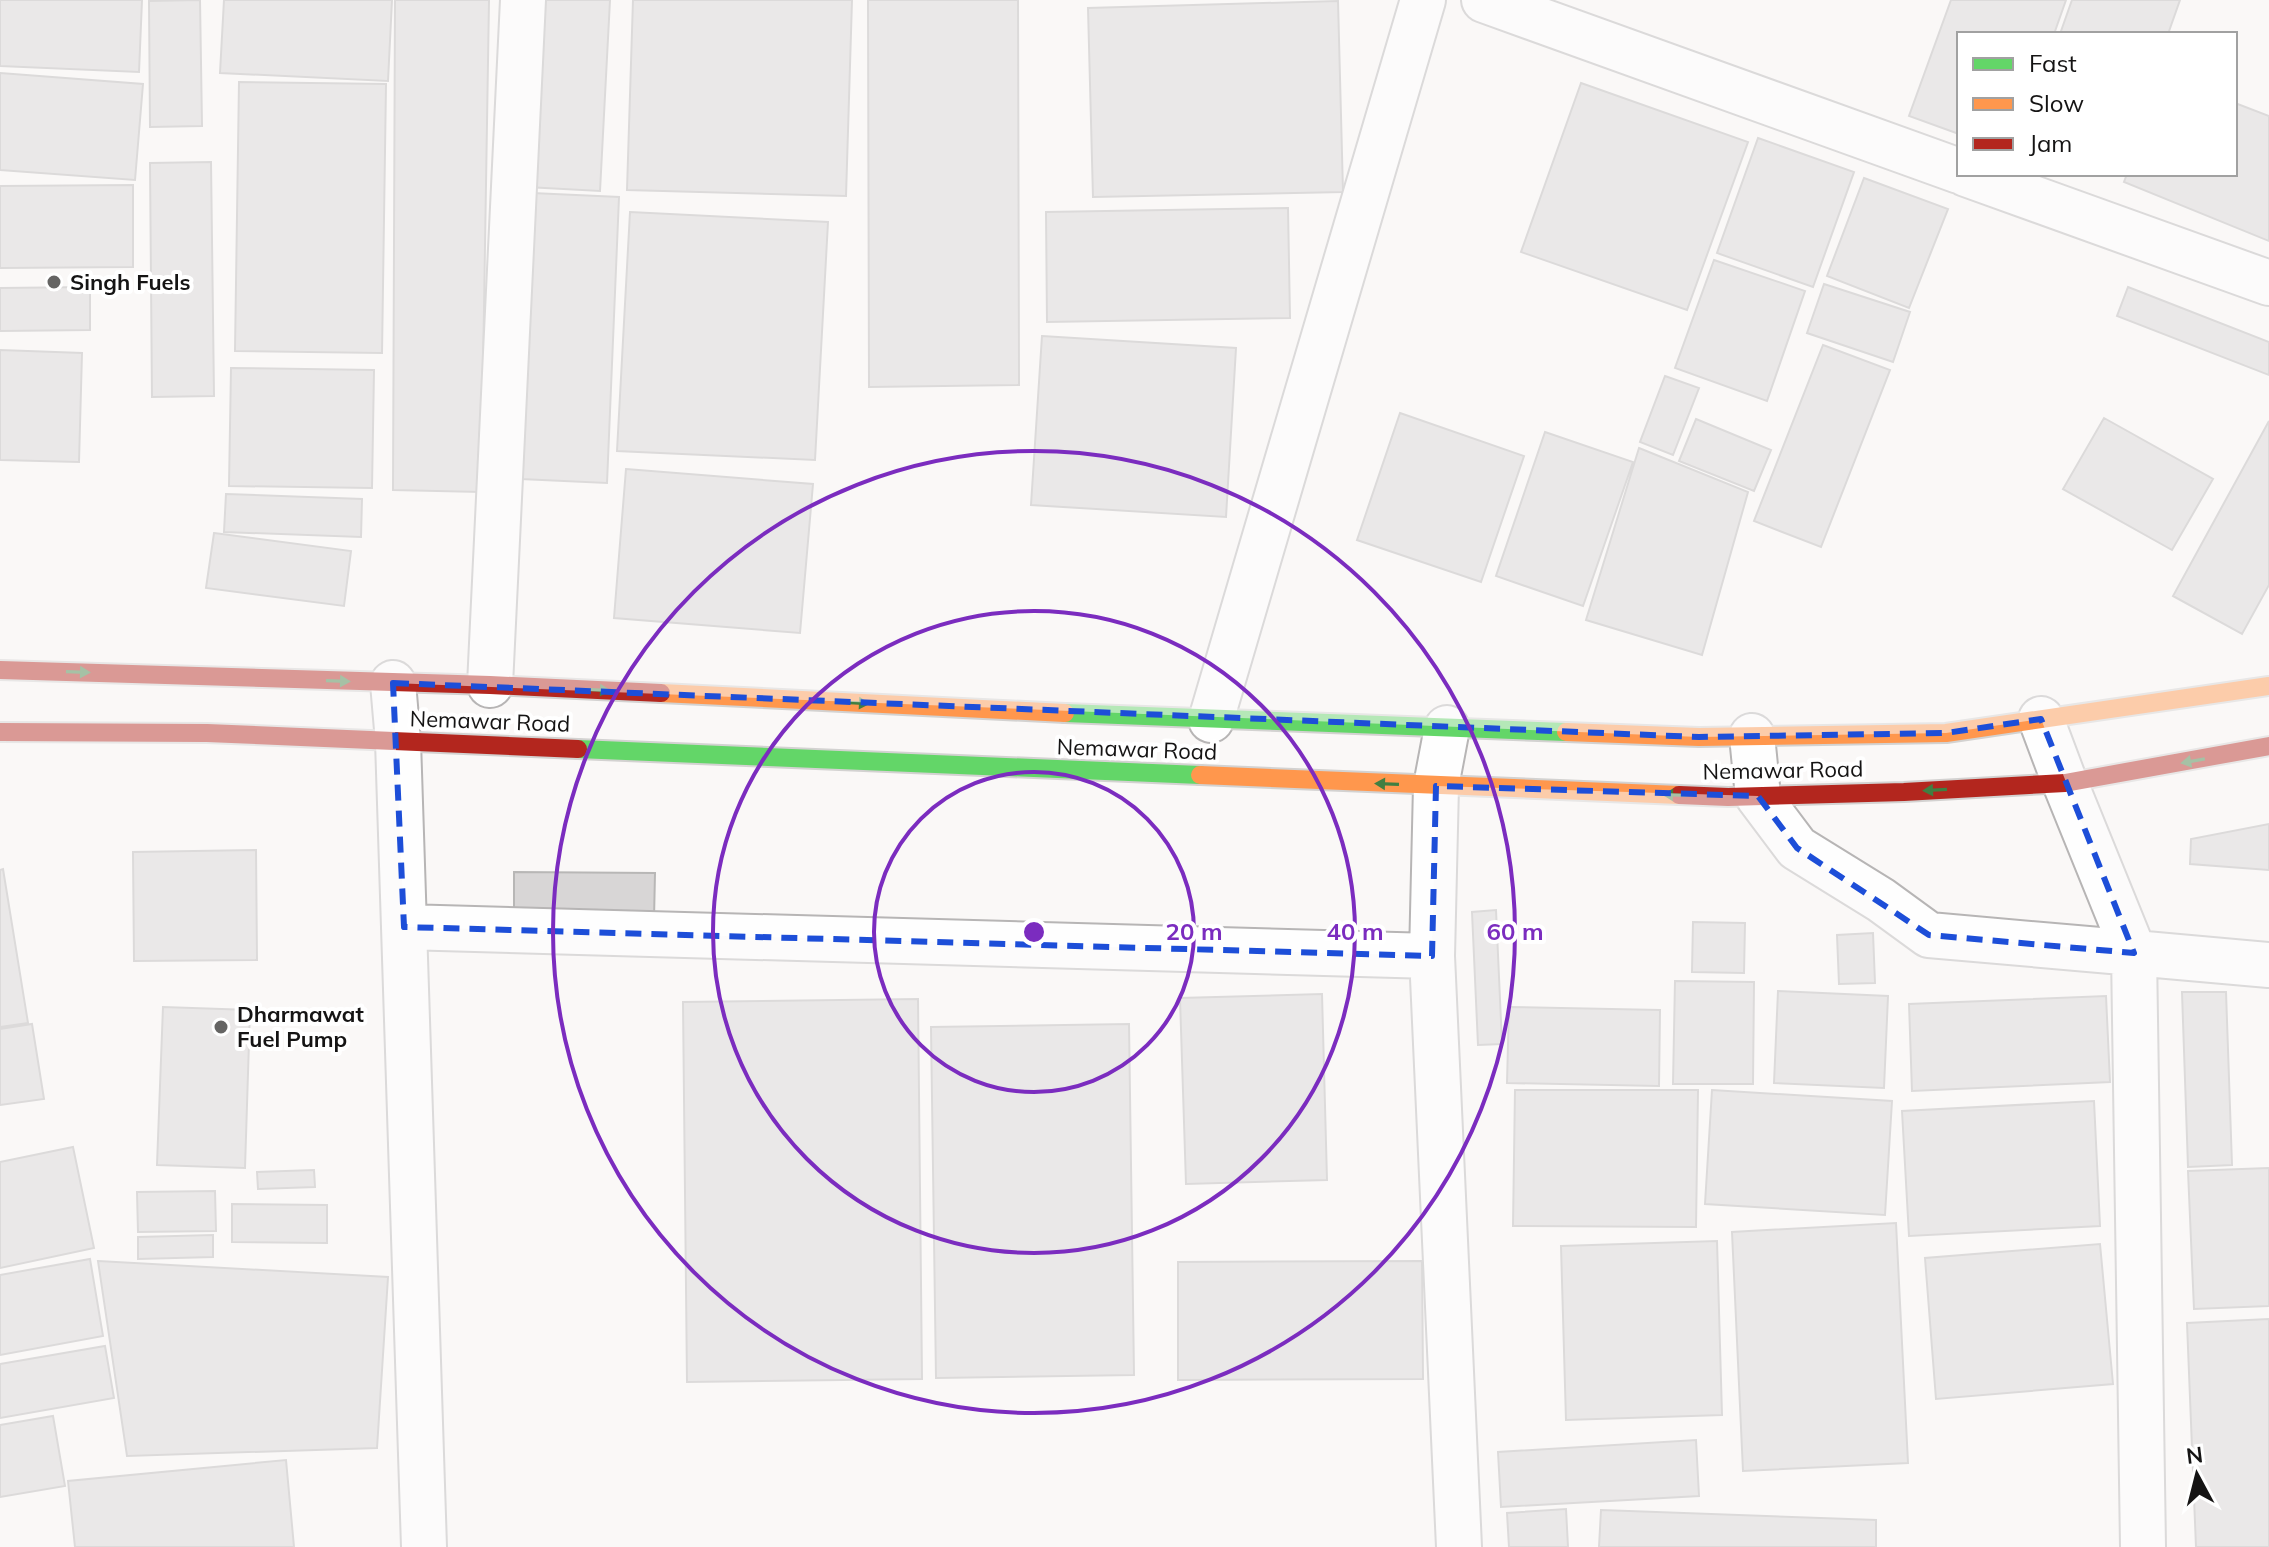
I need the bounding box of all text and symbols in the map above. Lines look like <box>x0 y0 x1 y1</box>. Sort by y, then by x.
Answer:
legend <box>1957 32 2237 176</box>
text: Fast <box>2029 48 2077 78</box>
text: Slow <box>2029 88 2084 118</box>
text: Jam <box>2029 128 2072 158</box>
place label: Singh Fuels <box>70 268 190 296</box>
marker: Singh Fuels <box>45 273 63 291</box>
one-way arrow <box>66 666 91 679</box>
one-way arrow <box>326 674 351 687</box>
one-way arrow <box>586 684 611 697</box>
one-way arrow <box>845 697 870 710</box>
street label: Nemawar Road <box>409 704 571 738</box>
street label: Nemawar Road <box>1056 732 1218 766</box>
street label: Nemawar Road <box>1702 755 1864 785</box>
one-way arrow <box>2180 756 2205 768</box>
one-way arrow <box>1374 778 1399 791</box>
one-way arrow <box>1922 784 1947 797</box>
one-way arrow <box>1662 789 1687 802</box>
text: 20 m <box>1166 916 1222 946</box>
text: 40 m <box>1327 916 1383 946</box>
text: 60 m <box>1487 916 1543 946</box>
centre of rings <box>1020 918 1048 946</box>
place label: Dharmawat Fuel Pump <box>237 1000 364 1053</box>
marker: Dharmawat Fuel Pump <box>212 1018 230 1036</box>
north arrow <box>2157 1435 2237 1515</box>
text: N <box>2185 1440 2205 1470</box>

